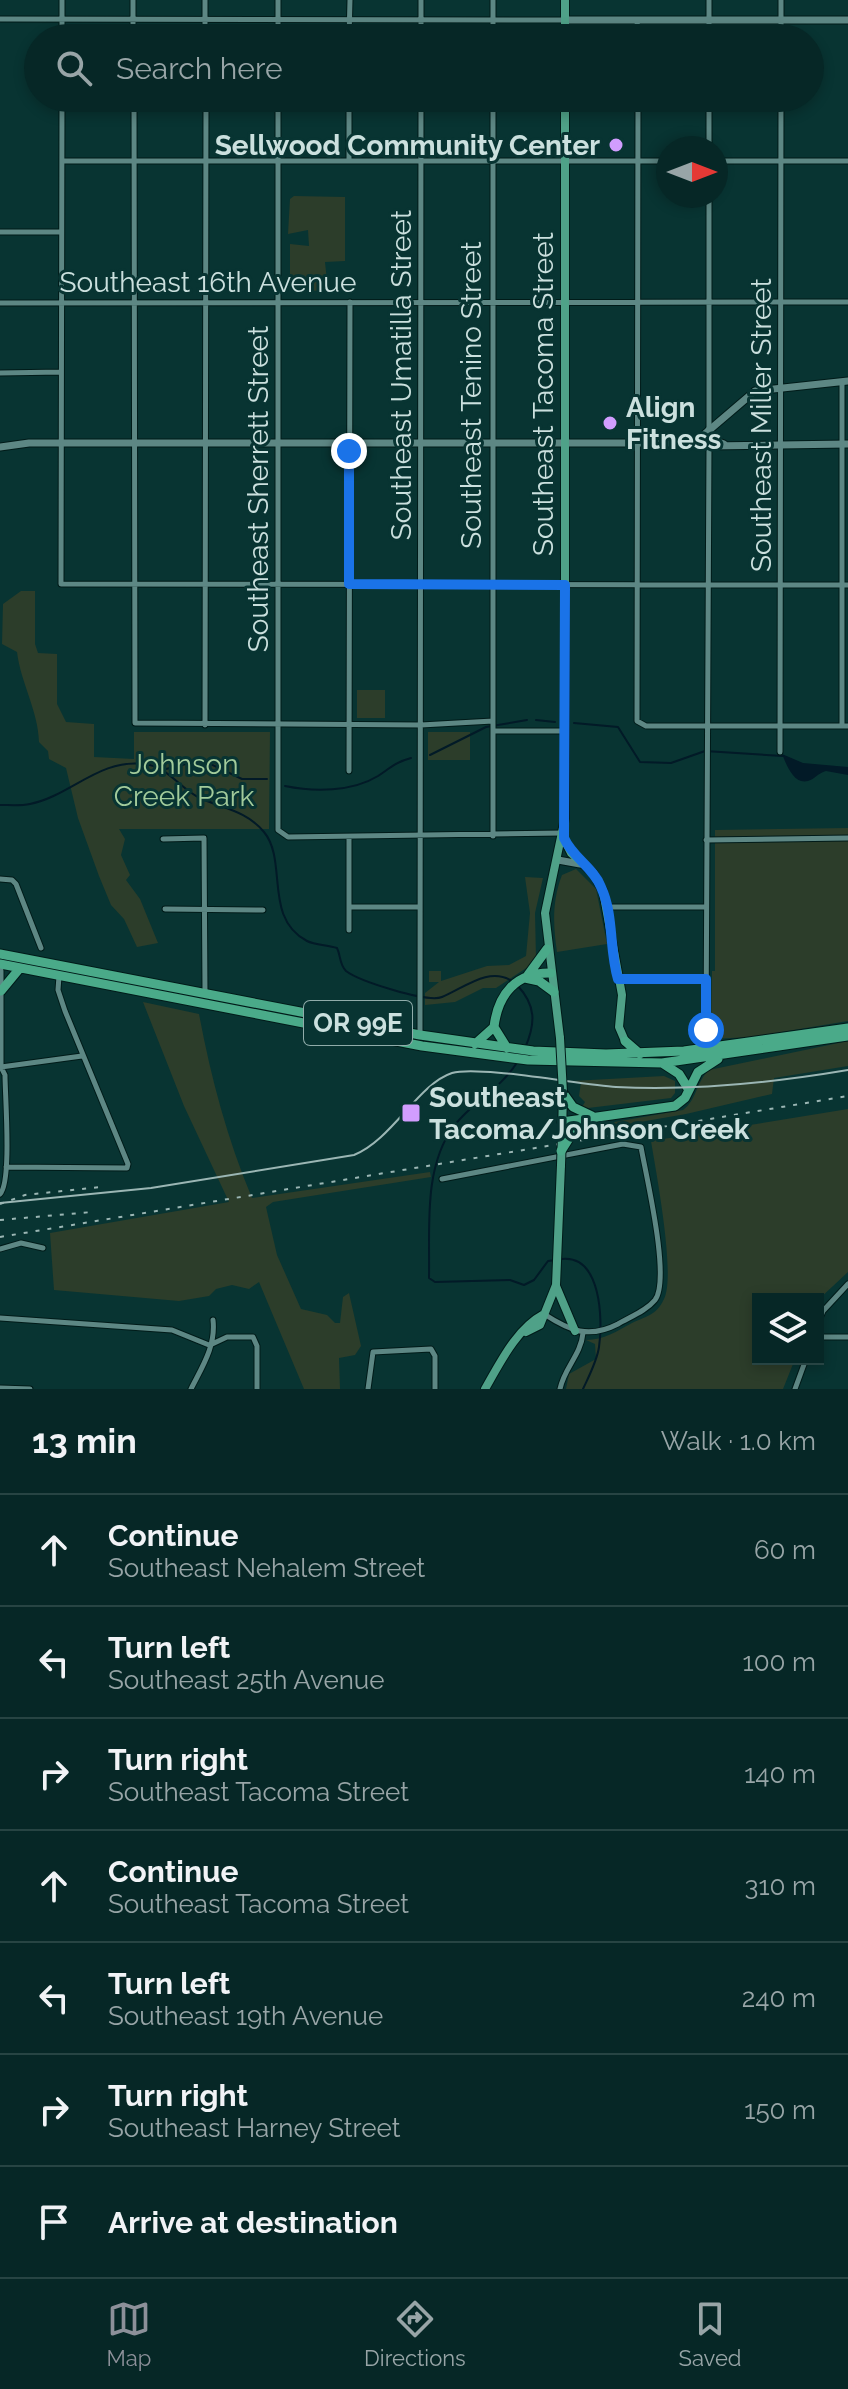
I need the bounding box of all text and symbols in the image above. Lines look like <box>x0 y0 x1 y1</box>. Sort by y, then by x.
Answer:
search box <box>24 24 824 112</box>
icon: search <box>52 46 96 90</box>
text: Search here <box>116 51 283 86</box>
place label: Sellwood Community Center <box>215 129 600 162</box>
marker: Sellwood Community Center <box>607 136 625 154</box>
north arrow <box>656 136 728 208</box>
street label: Southeast Umatilla Street <box>385 209 418 540</box>
street label: Southeast Tacoma Street <box>527 231 560 556</box>
street label: Southeast Tenino Street <box>455 241 488 549</box>
street label: Southeast 16th Avenue <box>60 266 356 299</box>
street label: Southeast Miller Street <box>745 277 778 572</box>
street label: Southeast Sherrett Street <box>242 325 275 652</box>
place label: Align Fitness <box>626 391 721 456</box>
marker: Align Fitness <box>601 414 619 432</box>
route end <box>331 433 367 469</box>
park label: Johnson Creek Park <box>114 748 254 813</box>
road number: OR 99E <box>304 1001 412 1045</box>
route start <box>688 1012 724 1048</box>
place label: Southeast Tacoma/Johnson Creek <box>429 1081 750 1146</box>
marker: Southeast Tacoma/Johnson Creek <box>400 1102 422 1124</box>
map controls <box>752 1293 824 1365</box>
button: layers <box>752 1293 824 1365</box>
text: 13 min <box>32 1421 137 1461</box>
text: Walk · 1.0 km <box>661 1426 816 1456</box>
text: Continue <box>108 1518 239 1553</box>
icon: ahead <box>32 1528 76 1572</box>
text: 60 m <box>754 1535 816 1565</box>
text: Southeast Nehalem Street <box>108 1553 425 1583</box>
text: Turn left <box>108 1630 230 1665</box>
icon: left <box>32 1640 76 1684</box>
text: 100 m <box>743 1647 816 1677</box>
text: Southeast 25th Avenue <box>108 1665 385 1695</box>
text: Turn right <box>108 1742 248 1777</box>
icon: right <box>32 1752 76 1796</box>
text: 140 m <box>744 1759 816 1789</box>
text: Southeast Tacoma Street <box>108 1777 409 1807</box>
text: Continue <box>108 1854 239 1889</box>
icon: ahead <box>32 1864 76 1908</box>
text: 310 m <box>745 1871 816 1901</box>
text: Southeast Tacoma Street <box>108 1889 409 1919</box>
text: Turn left <box>108 1966 230 2001</box>
icon: left <box>32 1976 76 2020</box>
text: 240 m <box>742 1983 816 2013</box>
text: Southeast 19th Avenue <box>108 2001 383 2031</box>
text: Turn right <box>108 2078 248 2113</box>
icon: right <box>32 2088 76 2132</box>
text: 150 m <box>744 2095 816 2125</box>
text: Southeast Harney Street <box>108 2113 400 2143</box>
icon: arrive <box>32 2200 76 2244</box>
text: Arrive at destination <box>108 2205 398 2240</box>
tab: Map <box>106 2297 151 2371</box>
tab: Directions <box>364 2297 466 2371</box>
tab: Saved <box>679 2297 742 2371</box>

